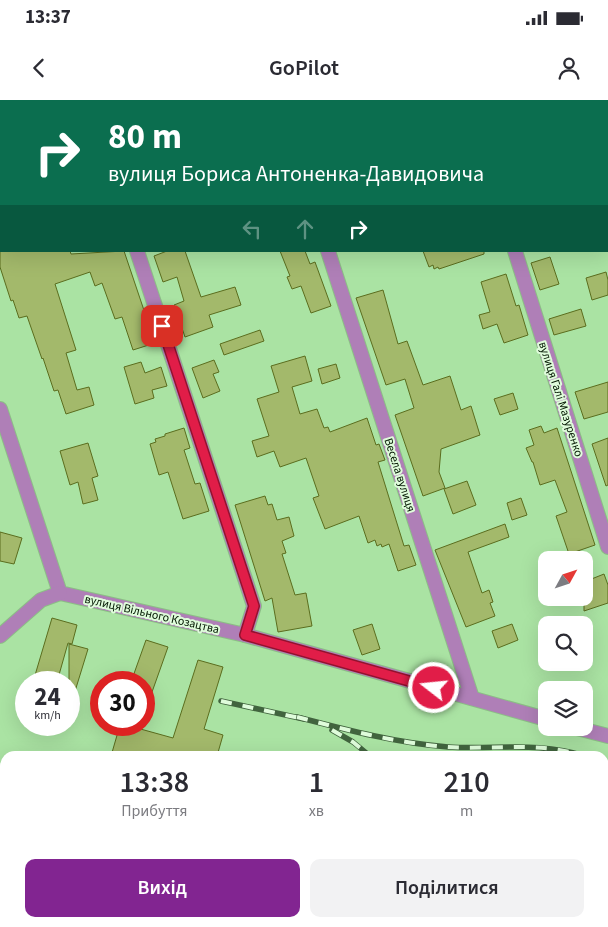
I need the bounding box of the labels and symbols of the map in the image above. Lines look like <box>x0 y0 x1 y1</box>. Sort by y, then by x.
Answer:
pin <box>141 305 183 347</box>
street label: вулиця Галі Мазуренко <box>534 339 587 459</box>
street label: Весела вулиця <box>380 436 419 514</box>
north arrow <box>538 551 592 606</box>
street label: вулиця Вільного Козацтва <box>83 591 221 638</box>
position arrow <box>407 661 459 713</box>
speed limit sign: 30 <box>90 671 155 736</box>

